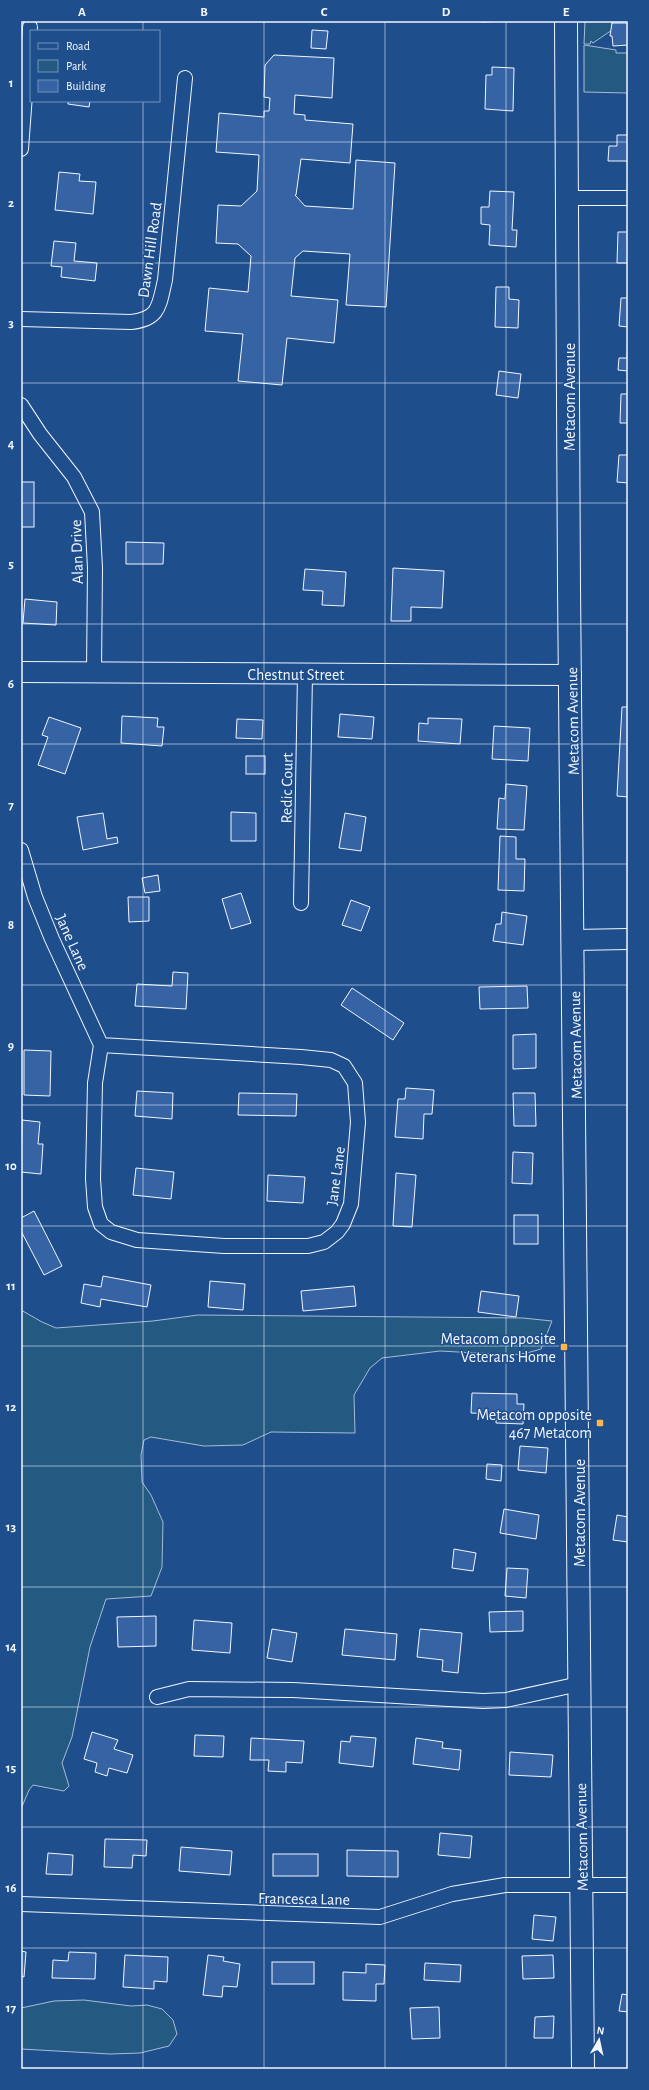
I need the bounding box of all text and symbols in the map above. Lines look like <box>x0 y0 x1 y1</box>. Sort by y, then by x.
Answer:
text: A <box>78 6 86 19</box>
text: B <box>200 6 208 19</box>
text: C <box>321 6 328 19</box>
text: D <box>442 6 451 19</box>
text: E <box>563 6 570 19</box>
legend <box>30 30 160 102</box>
text: Road <box>66 40 90 52</box>
text: Park <box>66 60 87 72</box>
text: 1 <box>9 77 13 90</box>
text: Building <box>66 80 106 92</box>
text: 2 <box>8 197 14 210</box>
street label: Dawn Hill Road <box>135 201 165 299</box>
text: 3 <box>8 317 14 330</box>
street label: Metacom Avenue <box>562 343 578 451</box>
text: 4 <box>8 438 15 451</box>
street label: Alan Drive <box>68 519 86 585</box>
text: 5 <box>8 558 14 571</box>
street label: Chestnut Street <box>248 667 344 683</box>
street label: Metacom Avenue <box>564 667 582 775</box>
text: 6 <box>8 678 14 691</box>
street label: Redic Court <box>278 752 296 824</box>
text: 7 <box>8 799 14 812</box>
street label: Jane Lane <box>53 912 92 973</box>
text: 8 <box>8 919 14 932</box>
street label: Metacom Avenue <box>567 991 585 1099</box>
text: 9 <box>8 1040 14 1053</box>
street label: Jane Lane <box>324 1145 348 1207</box>
text: 10 <box>5 1160 17 1173</box>
text: 11 <box>6 1280 16 1293</box>
place label: Metacom opposite Veterans Home <box>440 1331 556 1365</box>
marker: Metacom opposite Veterans Home <box>559 1342 569 1352</box>
text: 12 <box>6 1401 16 1414</box>
place label: Metacom opposite 467 Metacom <box>476 1407 592 1441</box>
marker: Metacom opposite 467 Metacom <box>595 1418 605 1428</box>
street label: Metacom Avenue <box>572 1459 588 1567</box>
text: 13 <box>6 1521 17 1534</box>
text: 14 <box>5 1641 17 1654</box>
text: 15 <box>6 1762 17 1775</box>
street label: Metacom Avenue <box>573 1783 591 1891</box>
text: 16 <box>6 1882 16 1895</box>
street label: Francesca Lane <box>258 1890 350 1908</box>
text: 17 <box>6 2002 17 2015</box>
north arrow <box>579 2020 619 2060</box>
text: N <box>596 2025 605 2037</box>

